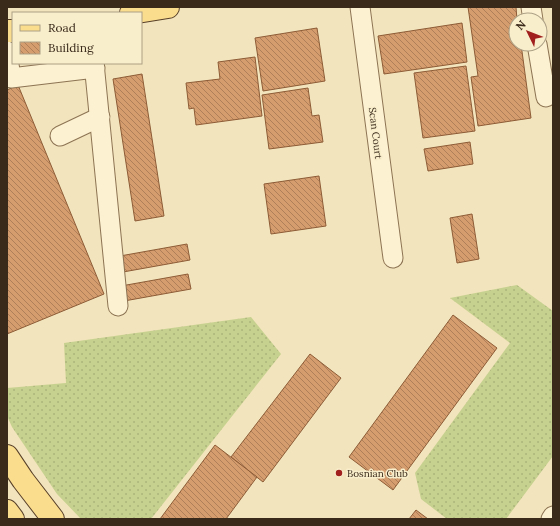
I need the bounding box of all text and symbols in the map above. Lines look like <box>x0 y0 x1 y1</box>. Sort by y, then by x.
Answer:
legend <box>12 12 142 64</box>
north arrow <box>508 12 548 52</box>
text: N <box>513 17 529 33</box>
text: Road <box>48 20 76 35</box>
text: Building <box>48 40 94 55</box>
street label: Scan Court <box>366 107 385 160</box>
place label: Bosnian Club <box>347 467 408 480</box>
marker: Bosnian Club <box>334 468 344 478</box>

